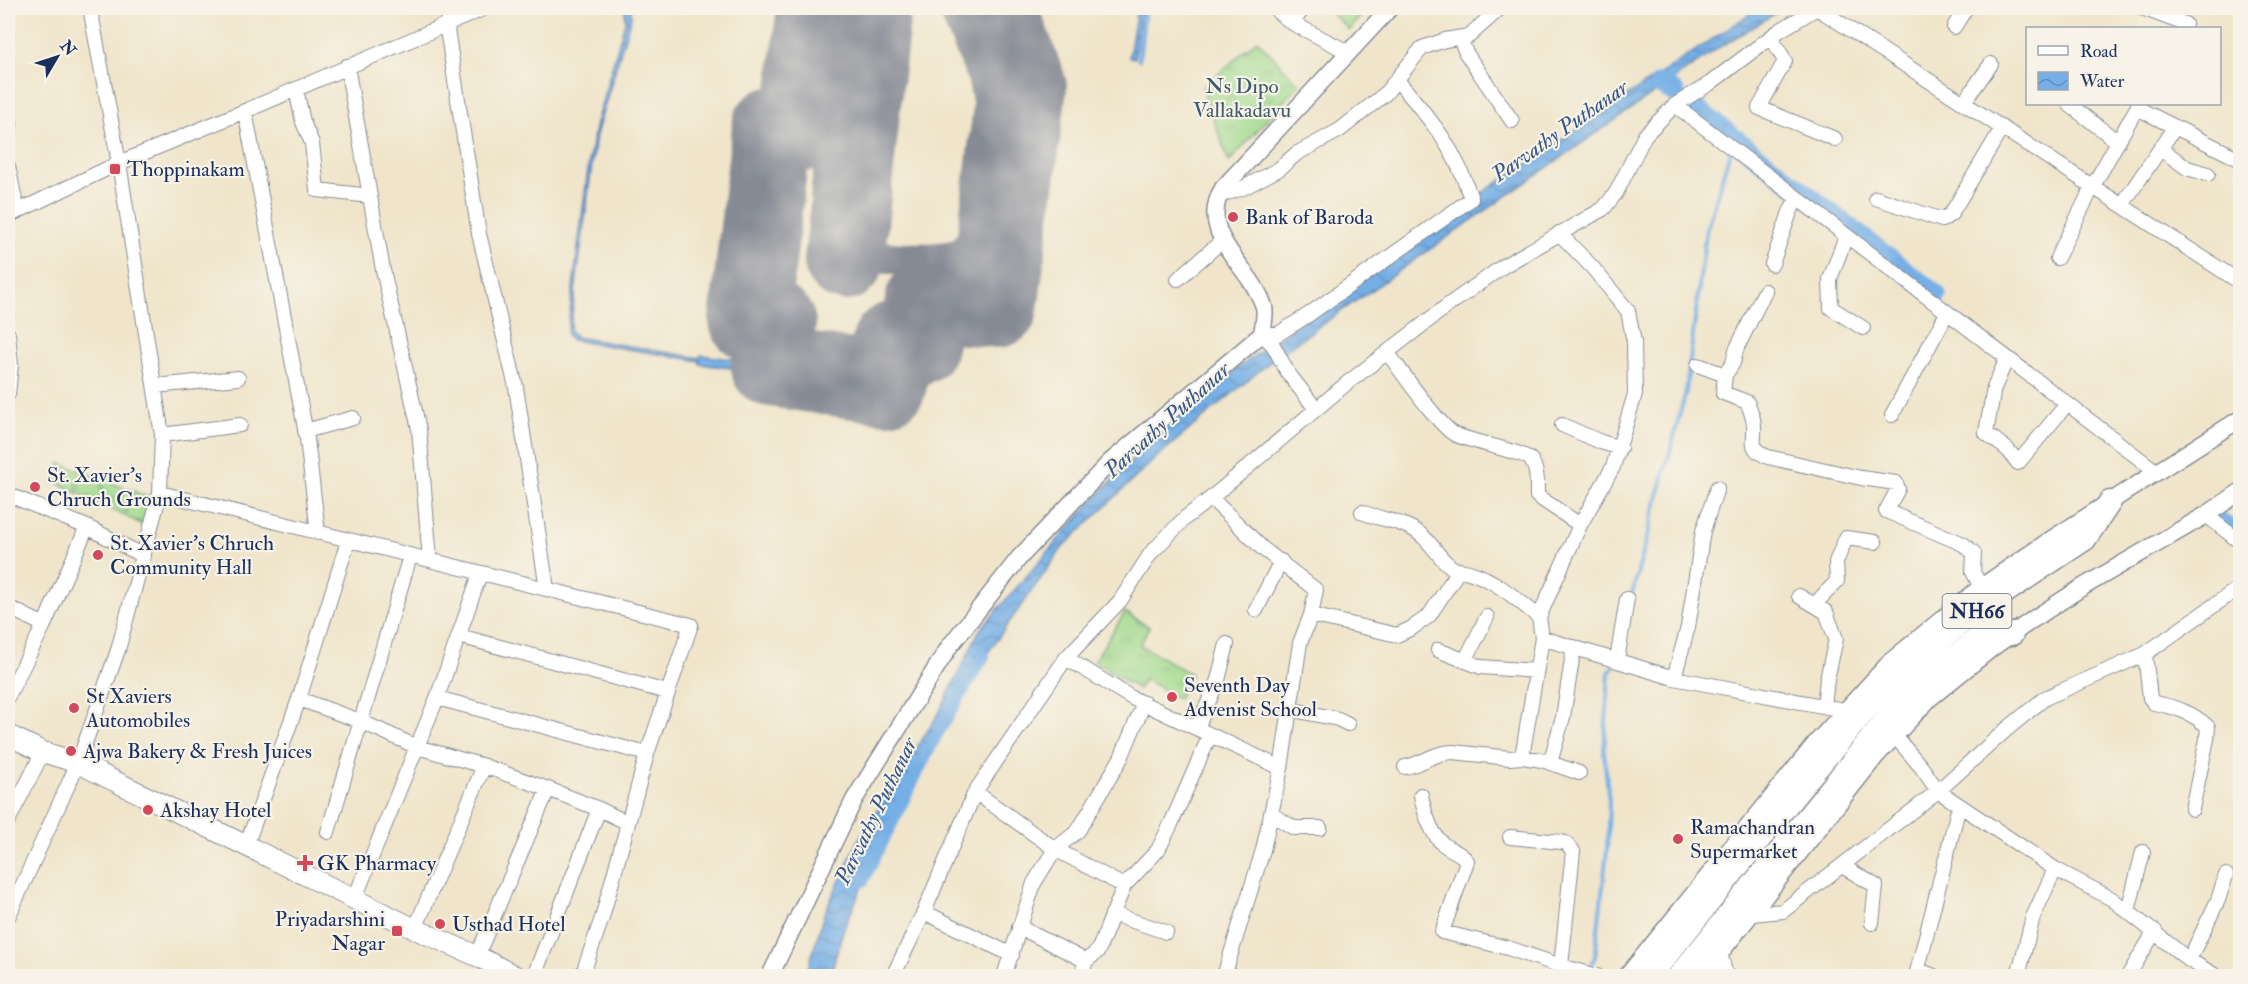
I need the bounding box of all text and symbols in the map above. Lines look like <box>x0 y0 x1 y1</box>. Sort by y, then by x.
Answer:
north arrow <box>27 27 87 87</box>
legend <box>2026 27 2221 105</box>
text: N <box>55 36 81 61</box>
text: Road <box>2080 40 2118 63</box>
text: Water <box>2079 70 2124 93</box>
park label: Ns Dipo Vallakadavu <box>1193 73 1291 124</box>
water label: Parvathy Puthanar <box>1485 73 1635 189</box>
place label: Thoppinakam <box>127 156 245 183</box>
marker: Thoppinakam <box>108 162 122 176</box>
place label: Bank of Baroda <box>1245 204 1374 231</box>
marker: Bank of Baroda <box>1226 210 1240 224</box>
water label: Parvathy Puthanar <box>1097 355 1237 485</box>
place label: St. Xavier's Chruch Grounds <box>47 462 191 513</box>
marker: St. Xavier's Chruch Grounds <box>28 480 42 494</box>
place label: St. Xavier's Chruch Community Hall <box>110 530 274 581</box>
marker: St. Xavier's Chruch Community Hall <box>91 548 105 562</box>
road number: NH66 <box>1942 594 2012 628</box>
place label: Seventh Day Advenist School <box>1183 672 1317 723</box>
place label: St Xaviers Automobiles <box>85 683 190 734</box>
marker: Seventh Day Advenist School <box>1165 690 1179 704</box>
marker: St Xaviers Automobiles <box>67 701 81 715</box>
water label: Parvathy Puthanar <box>828 731 925 890</box>
place label: Ajwa Bakery & Fresh Juices <box>82 738 312 765</box>
marker: Ajwa Bakery & Fresh Juices <box>64 744 78 758</box>
place label: Akshay Hotel <box>159 797 272 824</box>
marker: Akshay Hotel <box>141 803 155 817</box>
place label: Ramachandran Supermarket <box>1690 814 1815 865</box>
marker: Ramachandran Supermarket <box>1671 832 1685 846</box>
place label: GK Pharmacy <box>317 850 437 877</box>
marker: GK Pharmacy <box>298 856 312 870</box>
place label: Priyadarshini Nagar <box>275 906 385 957</box>
place label: Usthad Hotel <box>452 911 566 938</box>
marker: Usthad Hotel <box>433 917 447 931</box>
marker: Priyadarshini Nagar <box>390 924 404 938</box>

